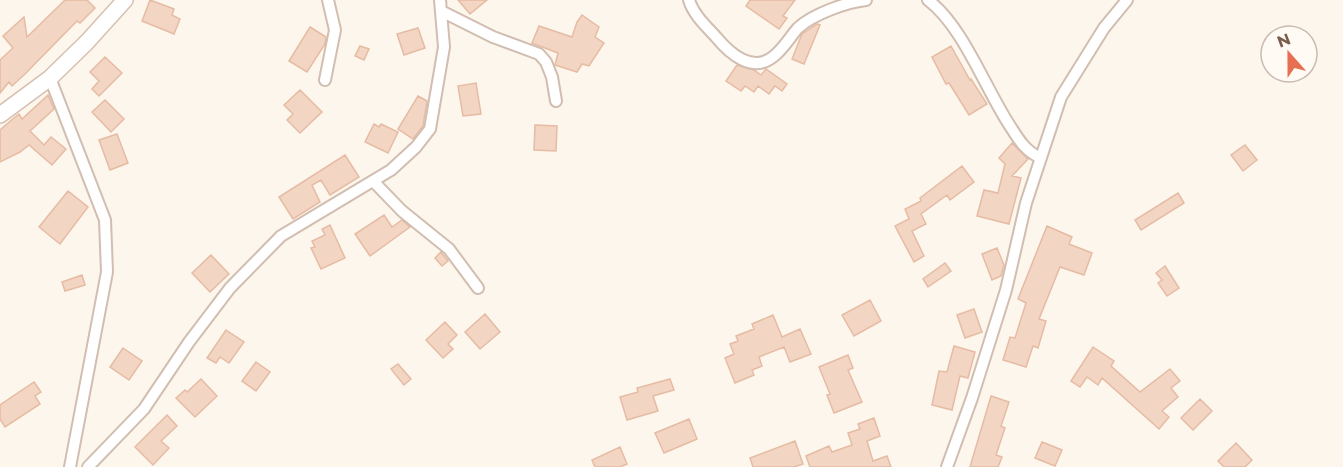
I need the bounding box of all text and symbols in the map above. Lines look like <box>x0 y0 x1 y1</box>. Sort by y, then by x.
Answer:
north arrow <box>1259 24 1319 84</box>
text: N <box>1274 29 1293 52</box>

